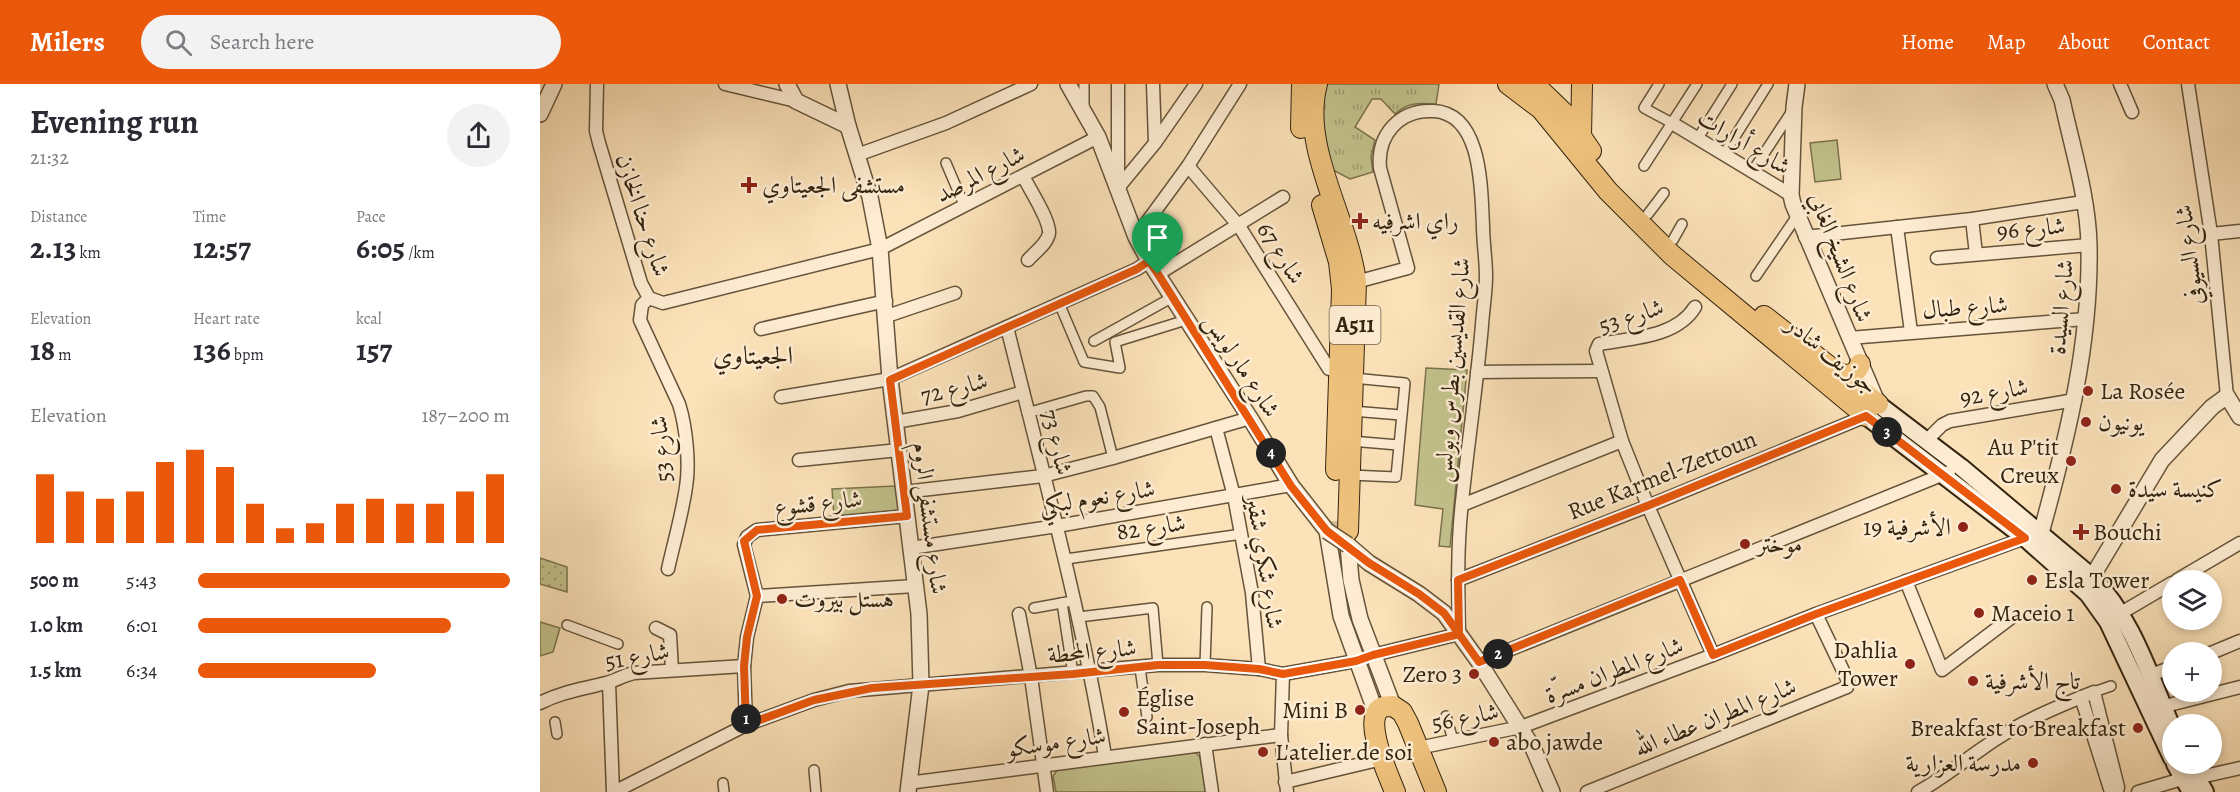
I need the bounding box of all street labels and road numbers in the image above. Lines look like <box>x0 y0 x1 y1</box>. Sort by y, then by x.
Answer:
street label: شارع أرارات <box>1689 101 1797 186</box>
street label: شارع المرصد <box>930 138 1032 214</box>
street label: شارع حنا الخازن <box>604 149 678 282</box>
street label: شارع الشيخ الغابي <box>1797 187 1880 328</box>
street label: شارع السيوفي <box>2167 203 2215 307</box>
street label: شارع 96 <box>1996 209 2067 251</box>
street label: شارع 67 <box>1246 216 1312 292</box>
street label: شارع القديسين بطرس وبولس <box>1426 256 1482 484</box>
street label: شارع السيدة <box>2041 258 2085 356</box>
street label: شارع طبال <box>1921 288 2009 330</box>
street label: شارع 53 <box>1594 290 1669 345</box>
road number: A511 <box>1330 306 1380 344</box>
street label: شارع مار لويس <box>1193 307 1288 426</box>
street label: جوزيف شادر <box>1778 307 1885 402</box>
street label: شارع 72 <box>917 364 992 416</box>
street label: شارع 92 <box>1957 370 2031 418</box>
street label: شارع 73 <box>1030 406 1081 479</box>
street label: شارع 53 <box>642 414 684 484</box>
street label: Rue Karmel-Zettoun <box>1563 422 1761 528</box>
street label: شارع مستشفى الروم <box>900 440 955 597</box>
street label: شارع نعوم لبكي <box>1037 472 1158 528</box>
street label: شارع قشوع <box>772 482 864 528</box>
street label: شارع شكري شقير <box>1234 490 1291 632</box>
street label: شارع 82 <box>1114 506 1188 552</box>
street label: شارع المطران مسرّة <box>1540 629 1689 715</box>
street label: شارع المحطة <box>1046 631 1138 675</box>
street label: شارع 51 <box>602 635 672 681</box>
street label: شارع المطران عطاء الله <box>1628 667 1802 768</box>
street label: شارع 56 <box>1429 695 1502 743</box>
street label: شارع موسكو <box>1002 719 1108 769</box>

